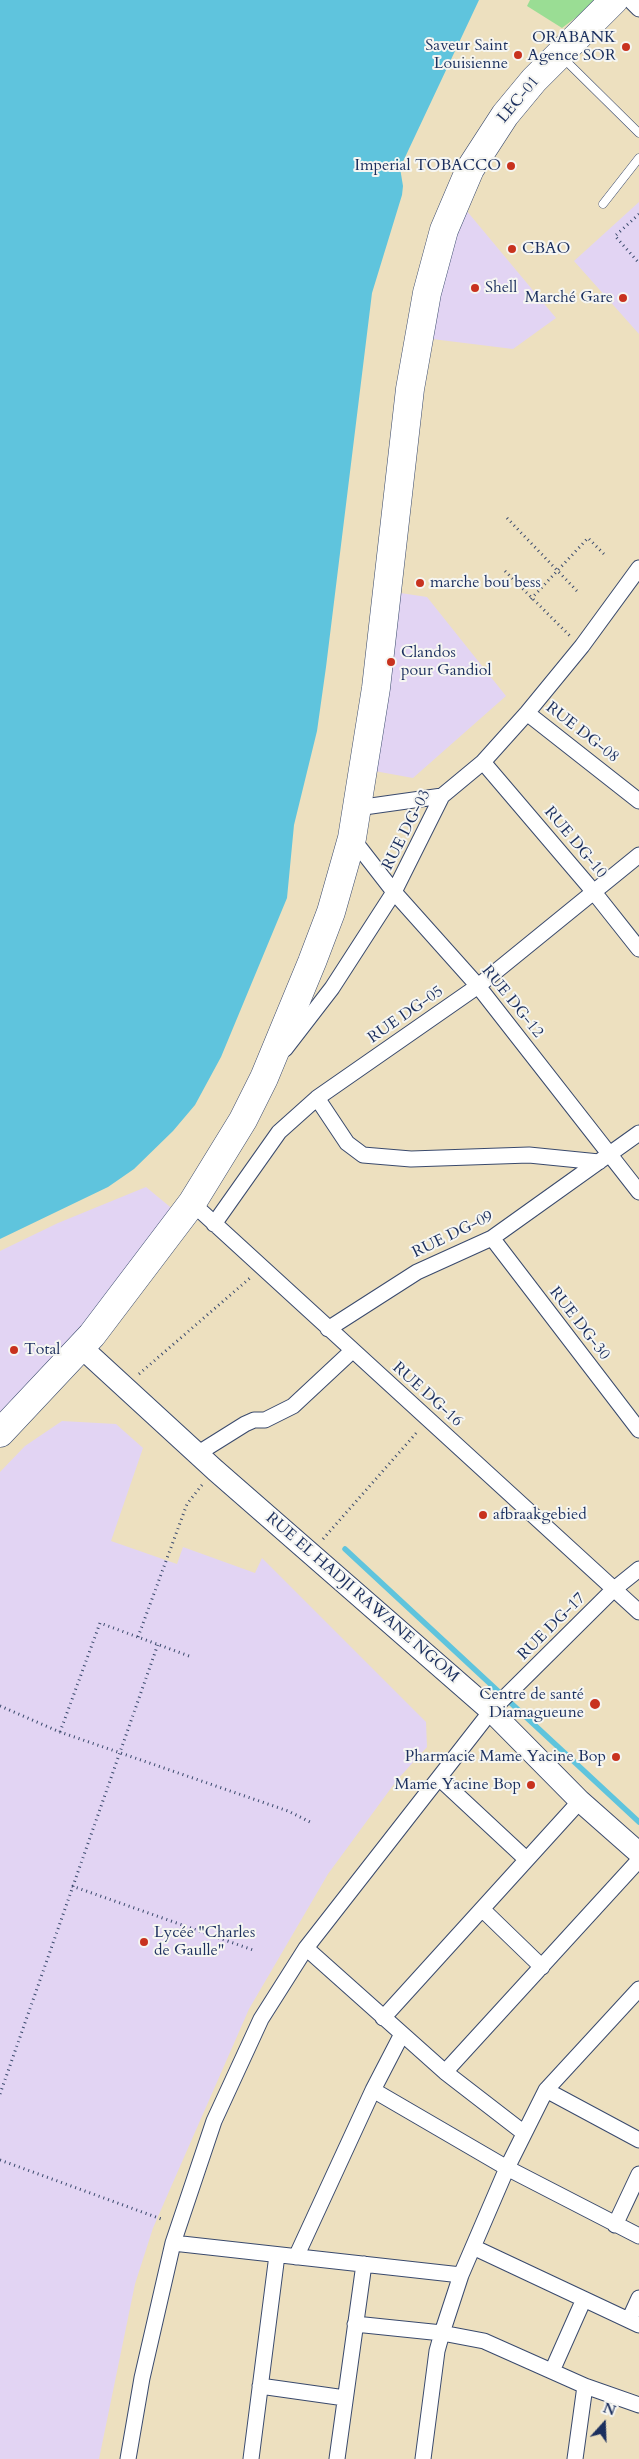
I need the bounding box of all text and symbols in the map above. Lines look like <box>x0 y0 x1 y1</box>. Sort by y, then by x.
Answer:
place label: ORABANK Agence SOR <box>528 28 616 66</box>
place label: Saveur Saint Louisienne <box>425 36 508 74</box>
marker: ORABANK Agence SOR <box>620 41 632 53</box>
marker: Saveur Saint Louisienne <box>512 49 524 61</box>
street label: LEC-01 <box>494 73 544 127</box>
place label: Imperial TOBACCO <box>354 156 501 176</box>
marker: Imperial TOBACCO <box>505 160 517 172</box>
place label: CBAO <box>522 239 570 259</box>
marker: CBAO <box>506 243 518 255</box>
place label: Shell <box>485 278 517 298</box>
marker: Shell <box>469 282 481 294</box>
place label: Marché Gare <box>525 288 613 308</box>
marker: Marché Gare <box>617 292 629 304</box>
place label: marche bou bess <box>430 573 541 593</box>
marker: marche bou bess <box>414 577 426 589</box>
place label: Clandos pour Gandiol <box>401 643 491 681</box>
marker: Clandos pour Gandiol <box>385 656 397 668</box>
street label: RUE DG-08 <box>542 698 622 768</box>
street label: RUE DG-03 <box>379 787 435 873</box>
street label: RUE DG-10 <box>540 803 610 883</box>
street label: RUE DG-12 <box>477 962 547 1042</box>
street label: RUE DG-05 <box>365 982 447 1048</box>
street label: RUE DG-09 <box>409 1207 497 1263</box>
street label: RUE DG-30 <box>544 1284 614 1364</box>
place label: Total <box>24 1340 60 1360</box>
marker: Total <box>8 1344 20 1356</box>
street label: RUE DG-16 <box>388 1359 466 1431</box>
place label: afbraakgebied <box>493 1505 587 1525</box>
street label: RUE EL HADJI RAWANE NGOM <box>261 1509 463 1687</box>
marker: afbraakgebied <box>477 1509 489 1521</box>
street label: RUE DG-17 <box>514 1589 590 1665</box>
place label: Centre de santé Diamagueune <box>479 1685 584 1723</box>
marker: Centre de santé Diamagueune <box>588 1697 602 1711</box>
place label: Pharmacie Mame Yacine Bop <box>405 1747 606 1767</box>
marker: Pharmacie Mame Yacine Bop <box>610 1751 622 1763</box>
place label: Mame Yacine Bop <box>395 1775 521 1795</box>
marker: Mame Yacine Bop <box>525 1779 537 1791</box>
place label: Lycée "Charles de Gaulle" <box>154 1923 255 1961</box>
marker: Lycée "Charles de Gaulle" <box>138 1936 150 1948</box>
text: N <box>600 2398 618 2420</box>
north arrow <box>579 2399 629 2449</box>

